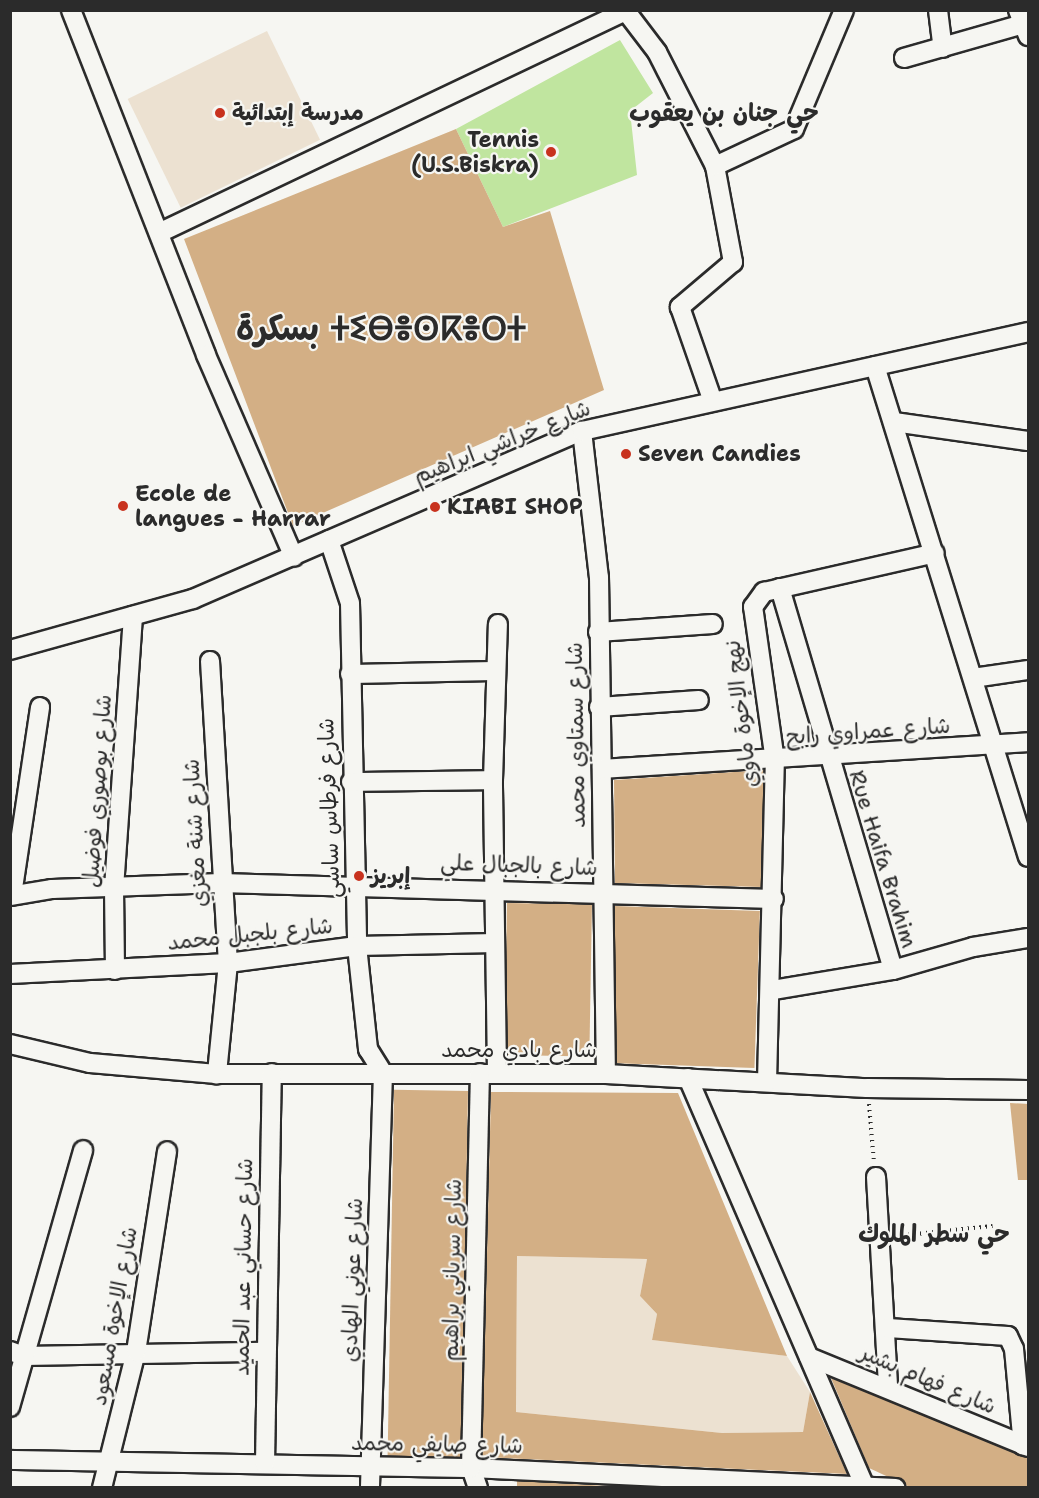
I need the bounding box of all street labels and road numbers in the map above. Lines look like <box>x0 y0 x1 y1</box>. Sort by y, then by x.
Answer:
street label: شارع خراشي ابراهيم <box>410 394 594 490</box>
street label: نهج الإخوة ماوي <box>719 639 763 789</box>
street label: شارع سمتاوي محمد <box>561 642 591 828</box>
street label: شارع بوصوري فوضيل <box>77 694 117 888</box>
street label: شارع عمراوي رابح <box>785 712 951 750</box>
street label: شارع فرطاس ساسي <box>313 718 345 898</box>
street label: شارع شنة مغزي <box>178 758 212 908</box>
street label: Rue Haifa Brahim <box>843 767 923 951</box>
street label: شارع بالجبال علي <box>440 849 598 881</box>
street label: شارع بلجبل محمد <box>166 912 334 956</box>
street label: شارع بادي محمد <box>441 1037 597 1063</box>
street label: شارع حساني عبد الحميد <box>228 1158 258 1376</box>
street label: شارع سرياني براهيم <box>437 1178 467 1362</box>
street label: شارع عوني الهادي <box>336 1197 368 1363</box>
street label: شارع الإخوة مسعود <box>85 1225 143 1407</box>
street label: شارع فهام بشير <box>856 1338 1000 1420</box>
street label: شارع صايفي محمد <box>351 1429 523 1459</box>

